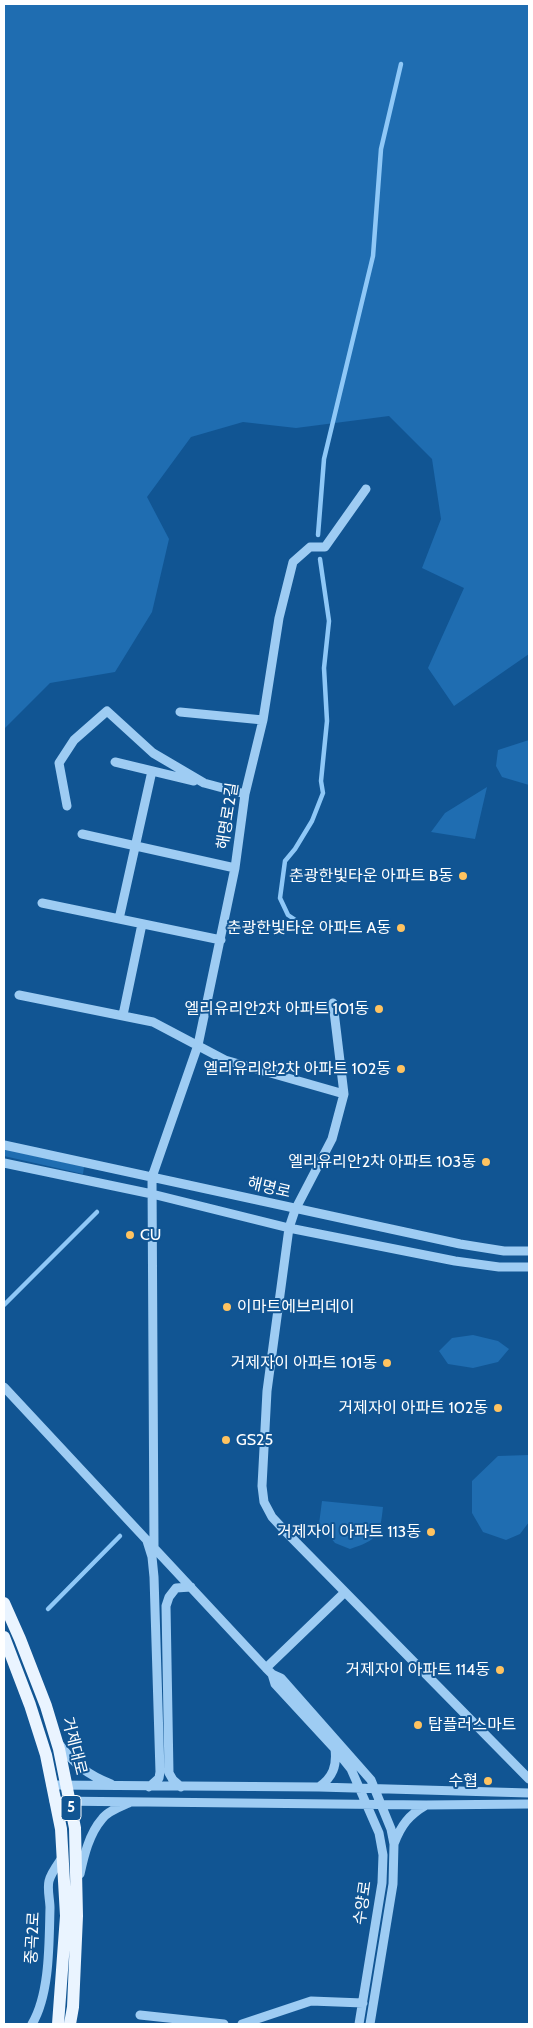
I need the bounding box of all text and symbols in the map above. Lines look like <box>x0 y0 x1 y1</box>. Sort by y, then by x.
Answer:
street label: 해명로2길 <box>213 781 243 851</box>
place label: 춘광한빛타운 아파트 B동 <box>289 866 453 886</box>
marker: 춘광한빛타운 아파트 B동 <box>457 870 469 882</box>
place label: 춘광한빛타운 아파트 A동 <box>227 918 391 938</box>
marker: 춘광한빛타운 아파트 A동 <box>395 922 407 934</box>
place label: 엘리유리안2차 아파트 101동 <box>185 999 369 1019</box>
marker: 엘리유리안2차 아파트 101동 <box>373 1003 385 1015</box>
place label: 엘리유리안2차 아파트 102동 <box>203 1059 391 1079</box>
marker: 엘리유리안2차 아파트 102동 <box>395 1063 407 1075</box>
place label: 엘리유리안2차 아파트 103동 <box>288 1152 476 1172</box>
marker: 엘리유리안2차 아파트 103동 <box>480 1156 492 1168</box>
street label: 해명로 <box>245 1174 293 1202</box>
place label: CU <box>140 1225 161 1245</box>
marker: CU <box>124 1229 136 1241</box>
place label: 이마트에브리데이 <box>237 1297 355 1317</box>
marker: 이마트에브리데이 <box>221 1301 233 1313</box>
place label: 거제자이 아파트 101동 <box>230 1353 377 1373</box>
marker: 거제자이 아파트 101동 <box>381 1357 393 1369</box>
place label: 거제자이 아파트 102동 <box>338 1398 488 1418</box>
marker: 거제자이 아파트 102동 <box>492 1402 504 1414</box>
place label: GS25 <box>236 1430 273 1450</box>
marker: GS25 <box>220 1434 232 1446</box>
place label: 거제자이 아파트 113동 <box>277 1522 421 1542</box>
marker: 거제자이 아파트 113동 <box>425 1526 437 1538</box>
place label: 거제자이 아파트 114동 <box>345 1660 490 1680</box>
marker: 거제자이 아파트 114동 <box>494 1664 506 1676</box>
street label: 거제대로 <box>58 1715 90 1777</box>
place label: 탑플러스마트 <box>428 1715 516 1735</box>
marker: 탑플러스마트 <box>412 1719 424 1731</box>
place label: 수협 <box>449 1771 478 1791</box>
marker: 수협 <box>482 1775 494 1787</box>
road number: 5 <box>61 1796 81 1820</box>
street label: 수양로 <box>350 1880 376 1926</box>
street label: 중곡2로 <box>22 1911 44 1965</box>

